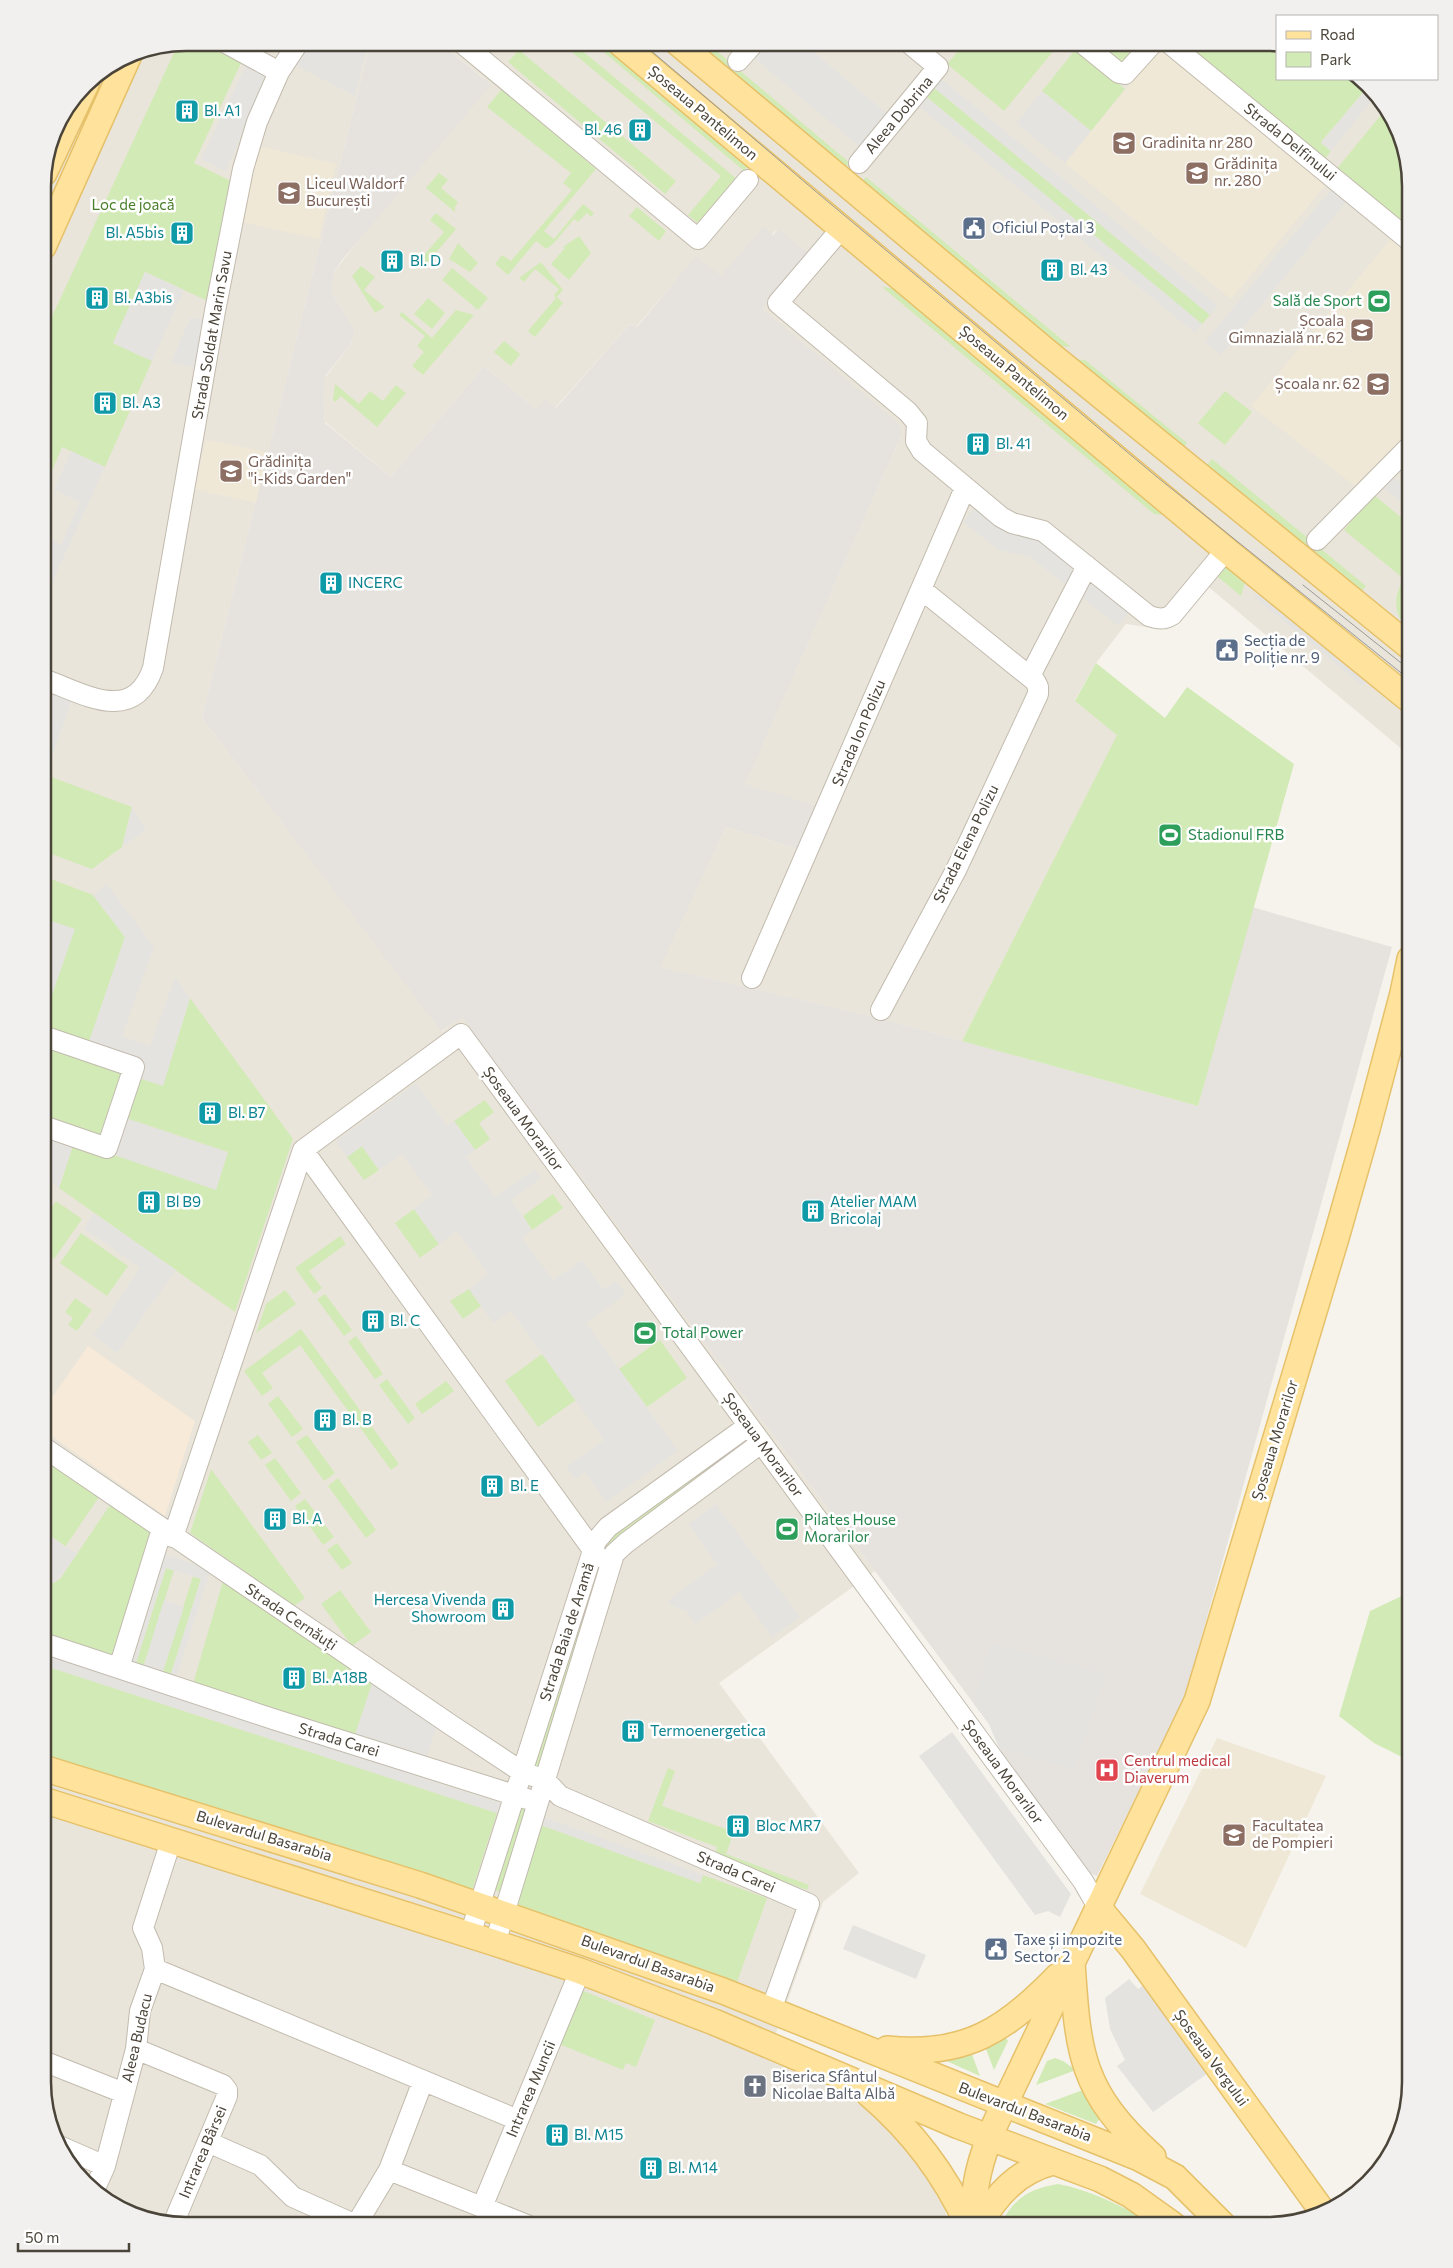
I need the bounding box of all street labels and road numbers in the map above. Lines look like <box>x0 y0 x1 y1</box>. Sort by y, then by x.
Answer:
street label: Șoseaua Pantelimon <box>644 61 762 165</box>
street label: Aleea Dobrina <box>861 72 936 157</box>
street label: Strada Delfinului <box>1241 99 1340 184</box>
street label: Strada Soldat Marin Savu <box>187 249 235 421</box>
street label: Șoseaua Pantelimon <box>955 321 1073 425</box>
street label: Strada Ion Polizu <box>828 677 889 789</box>
street label: Strada Elena Polizu <box>929 781 1002 906</box>
street label: Șoseaua Morarilor <box>478 1063 568 1175</box>
street label: Șoseaua Morarilor <box>1247 1377 1303 1503</box>
street label: Șoseaua Morarilor <box>718 1389 808 1501</box>
street label: Strada Baia de Aramă <box>535 1560 597 1703</box>
street label: Strada Cernăuți <box>241 1579 341 1655</box>
street label: Șoseaua Morarilor <box>958 1716 1048 1828</box>
street label: Strada Carei <box>297 1718 382 1760</box>
street label: Bulevardul Basarabia <box>194 1806 334 1864</box>
street label: Strada Carei <box>694 1846 778 1896</box>
street label: Bulevardul Basarabia <box>579 1931 718 1996</box>
street label: Aleea Budacu <box>117 1991 155 2084</box>
street label: Șoseaua Vergului <box>1169 2006 1253 2110</box>
street label: Intrarea Muncii <box>502 2037 559 2140</box>
street label: Bulevardul Basarabia <box>956 2077 1094 2145</box>
street label: Intrarea Bârsei <box>174 2103 230 2201</box>

